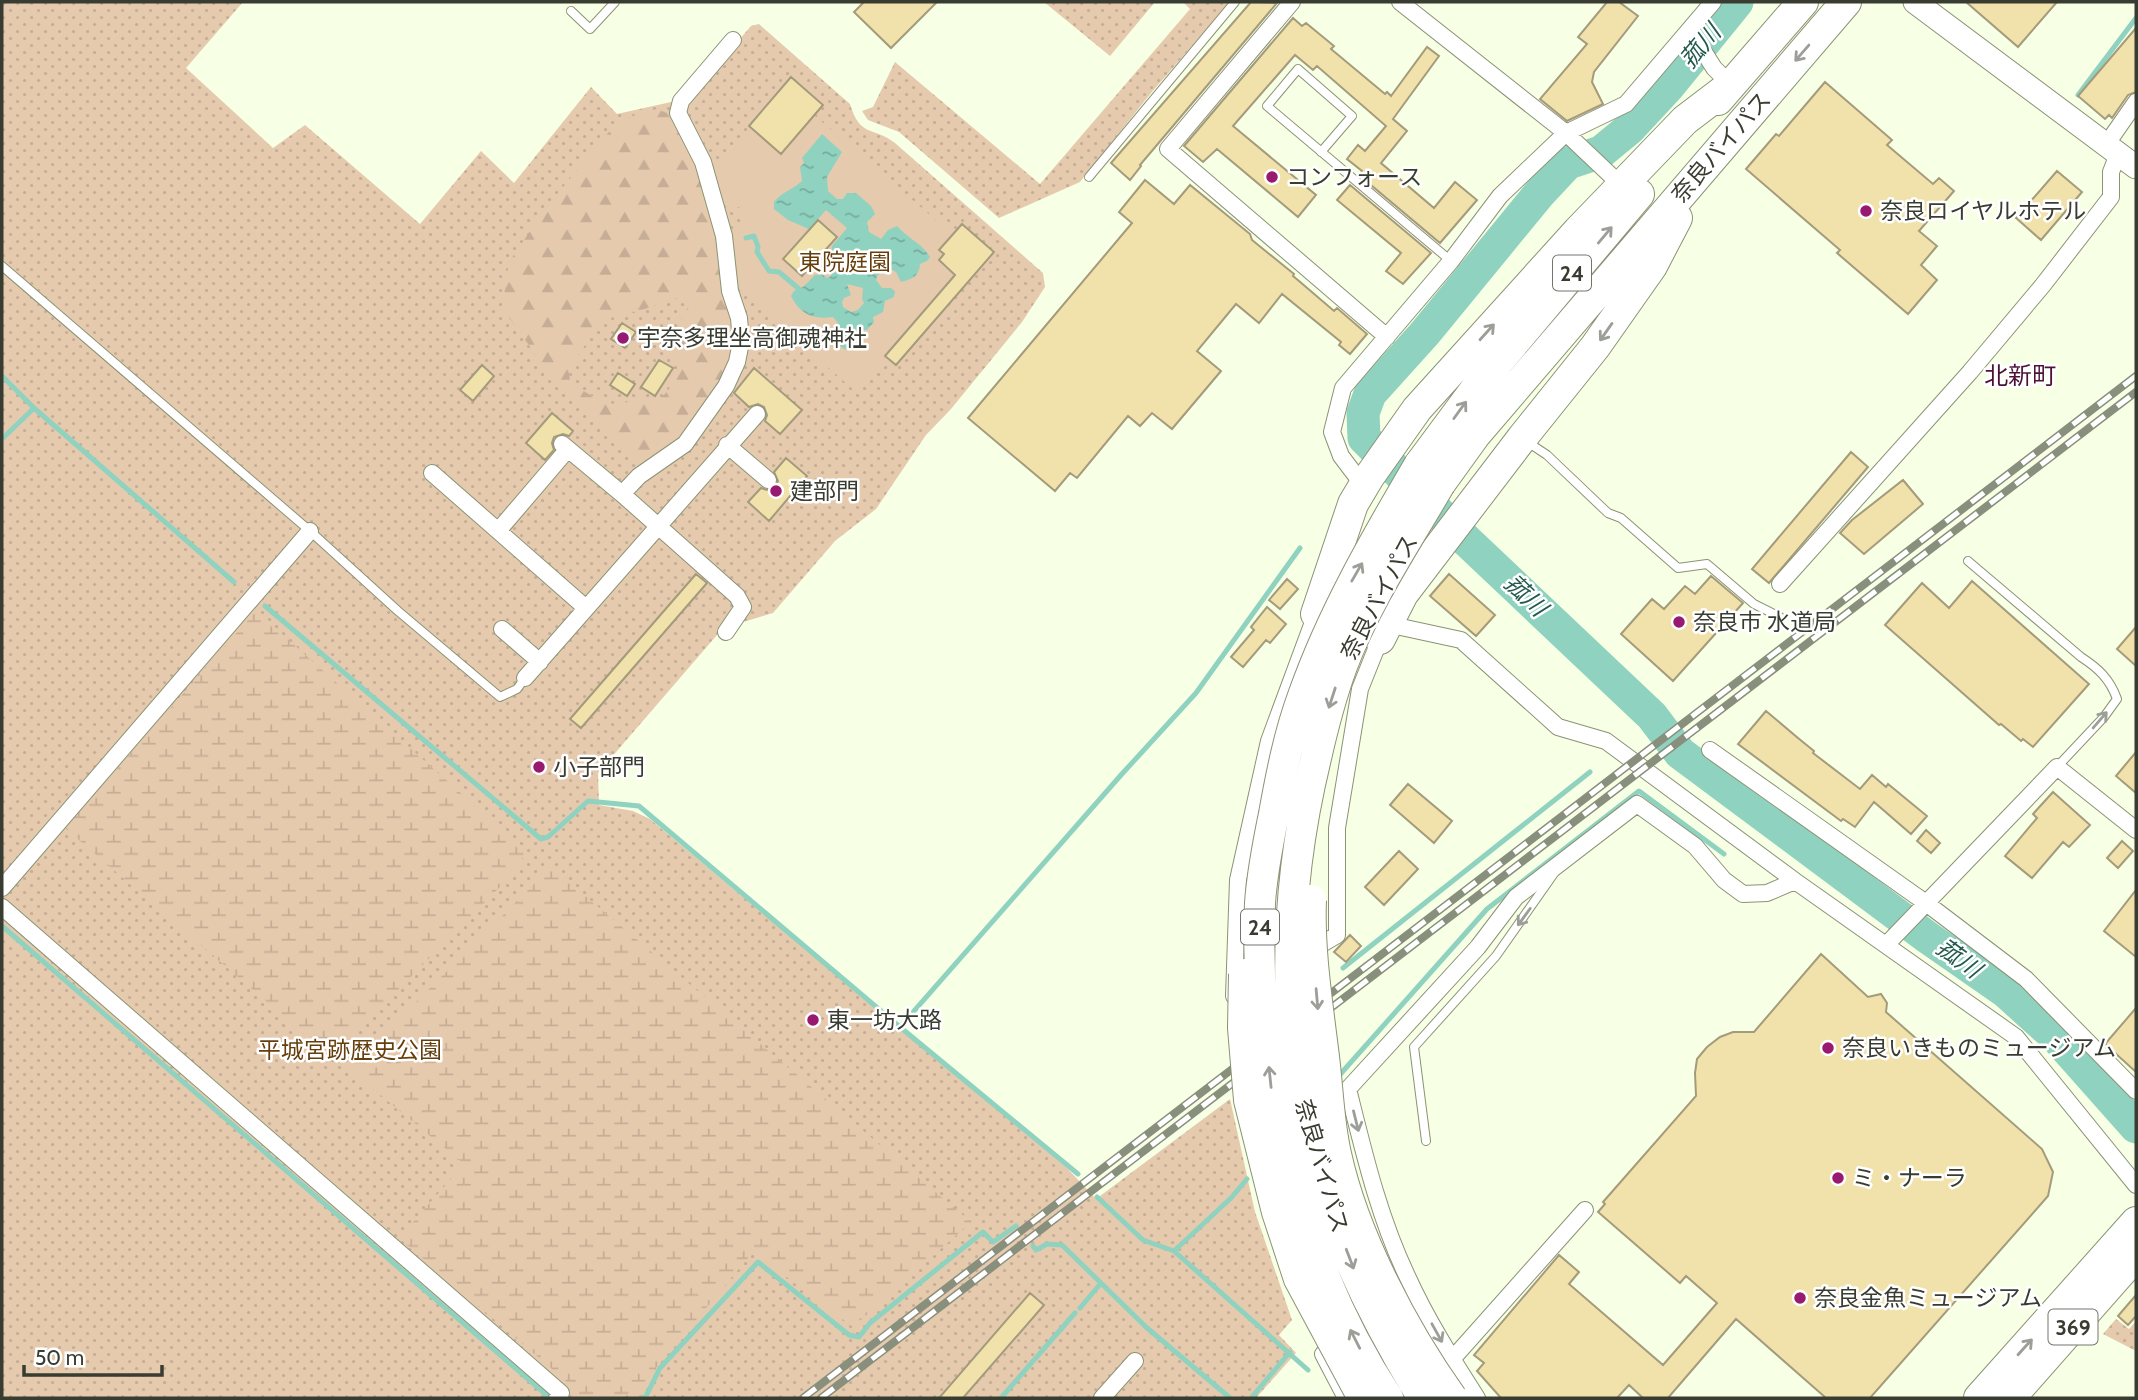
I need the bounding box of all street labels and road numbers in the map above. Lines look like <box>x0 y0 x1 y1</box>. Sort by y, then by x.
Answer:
street label: 奈良バイパス <box>1665 86 1777 208</box>
road number: 24 <box>1553 256 1591 290</box>
street label: 奈良バイパス <box>1334 530 1424 664</box>
road number: 24 <box>1241 909 1279 944</box>
street label: 奈良バイパス <box>1290 1096 1354 1236</box>
road number: 369 <box>2048 1310 2098 1344</box>

